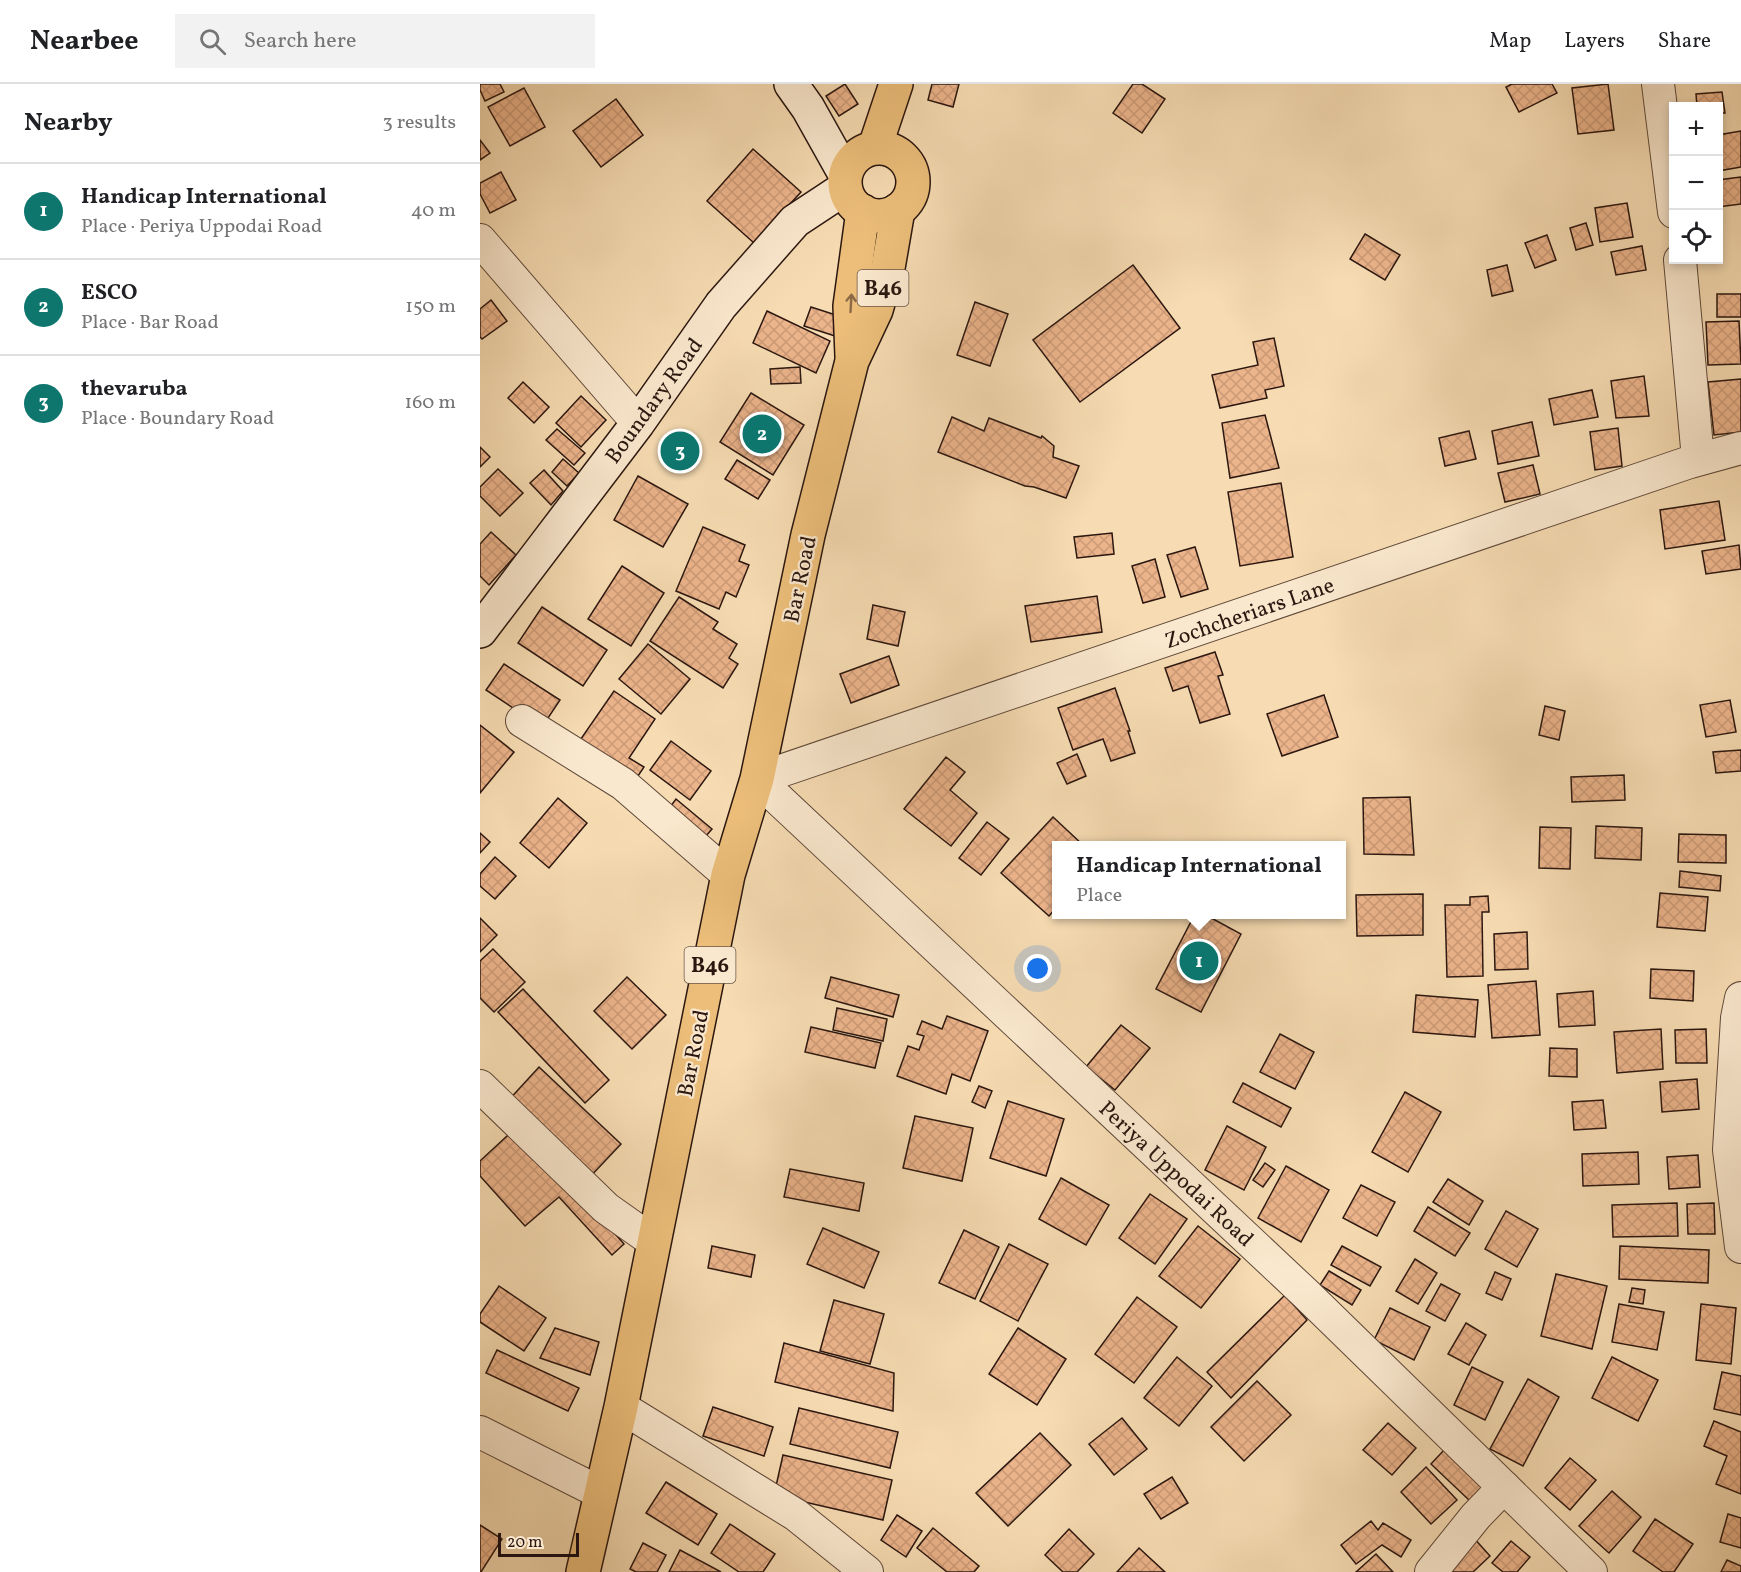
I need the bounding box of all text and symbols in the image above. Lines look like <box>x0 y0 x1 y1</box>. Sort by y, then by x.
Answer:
search box <box>175 14 595 68</box>
text: Nearbee <box>30 22 139 61</box>
icon: search <box>196 25 229 58</box>
text: Search here <box>244 26 356 57</box>
text: Map <box>1489 27 1531 56</box>
text: Layers <box>1564 27 1625 56</box>
text: Share <box>1658 27 1711 56</box>
map controls <box>1669 102 1723 264</box>
button: + <box>1669 102 1723 156</box>
text: Nearby <box>24 105 113 141</box>
text: 3 results <box>382 109 456 137</box>
button: − <box>1669 156 1723 210</box>
text: Handicap International <box>81 182 327 213</box>
text: 1 <box>39 197 48 225</box>
text: 40 m <box>411 197 456 225</box>
button: locate <box>1669 210 1723 264</box>
text: Place · Periya Uppodai Road <box>81 213 322 241</box>
road number: B46 <box>858 270 908 306</box>
text: ESCO <box>81 278 137 309</box>
text: 2 <box>38 293 49 321</box>
text: 150 m <box>405 293 456 321</box>
one-way arrow <box>845 293 856 313</box>
text: Place · Bar Road <box>81 309 219 337</box>
street label: Boundary Road <box>599 332 711 471</box>
text: thevaruba <box>81 374 187 405</box>
text: 3 <box>38 389 49 417</box>
text: 160 m <box>404 389 456 417</box>
text: Place · Boundary Road <box>81 405 274 433</box>
pin: 2 <box>742 412 782 456</box>
pin: 3 <box>660 428 700 473</box>
street label: Bar Road <box>777 533 826 626</box>
street label: Zochcheriars Lane <box>1161 571 1339 658</box>
popup <box>1052 841 1346 919</box>
text: Handicap International <box>1076 851 1322 882</box>
text: Place <box>1076 882 1122 910</box>
pin: 1 <box>1180 938 1218 984</box>
road number: B46 <box>684 947 736 983</box>
your location <box>1023 954 1052 983</box>
street label: Bar Road <box>671 1007 718 1100</box>
street label: Periya Uppodai Road <box>1091 1095 1260 1255</box>
scale bar <box>498 1530 579 1558</box>
text: 20 m <box>507 1532 542 1554</box>

